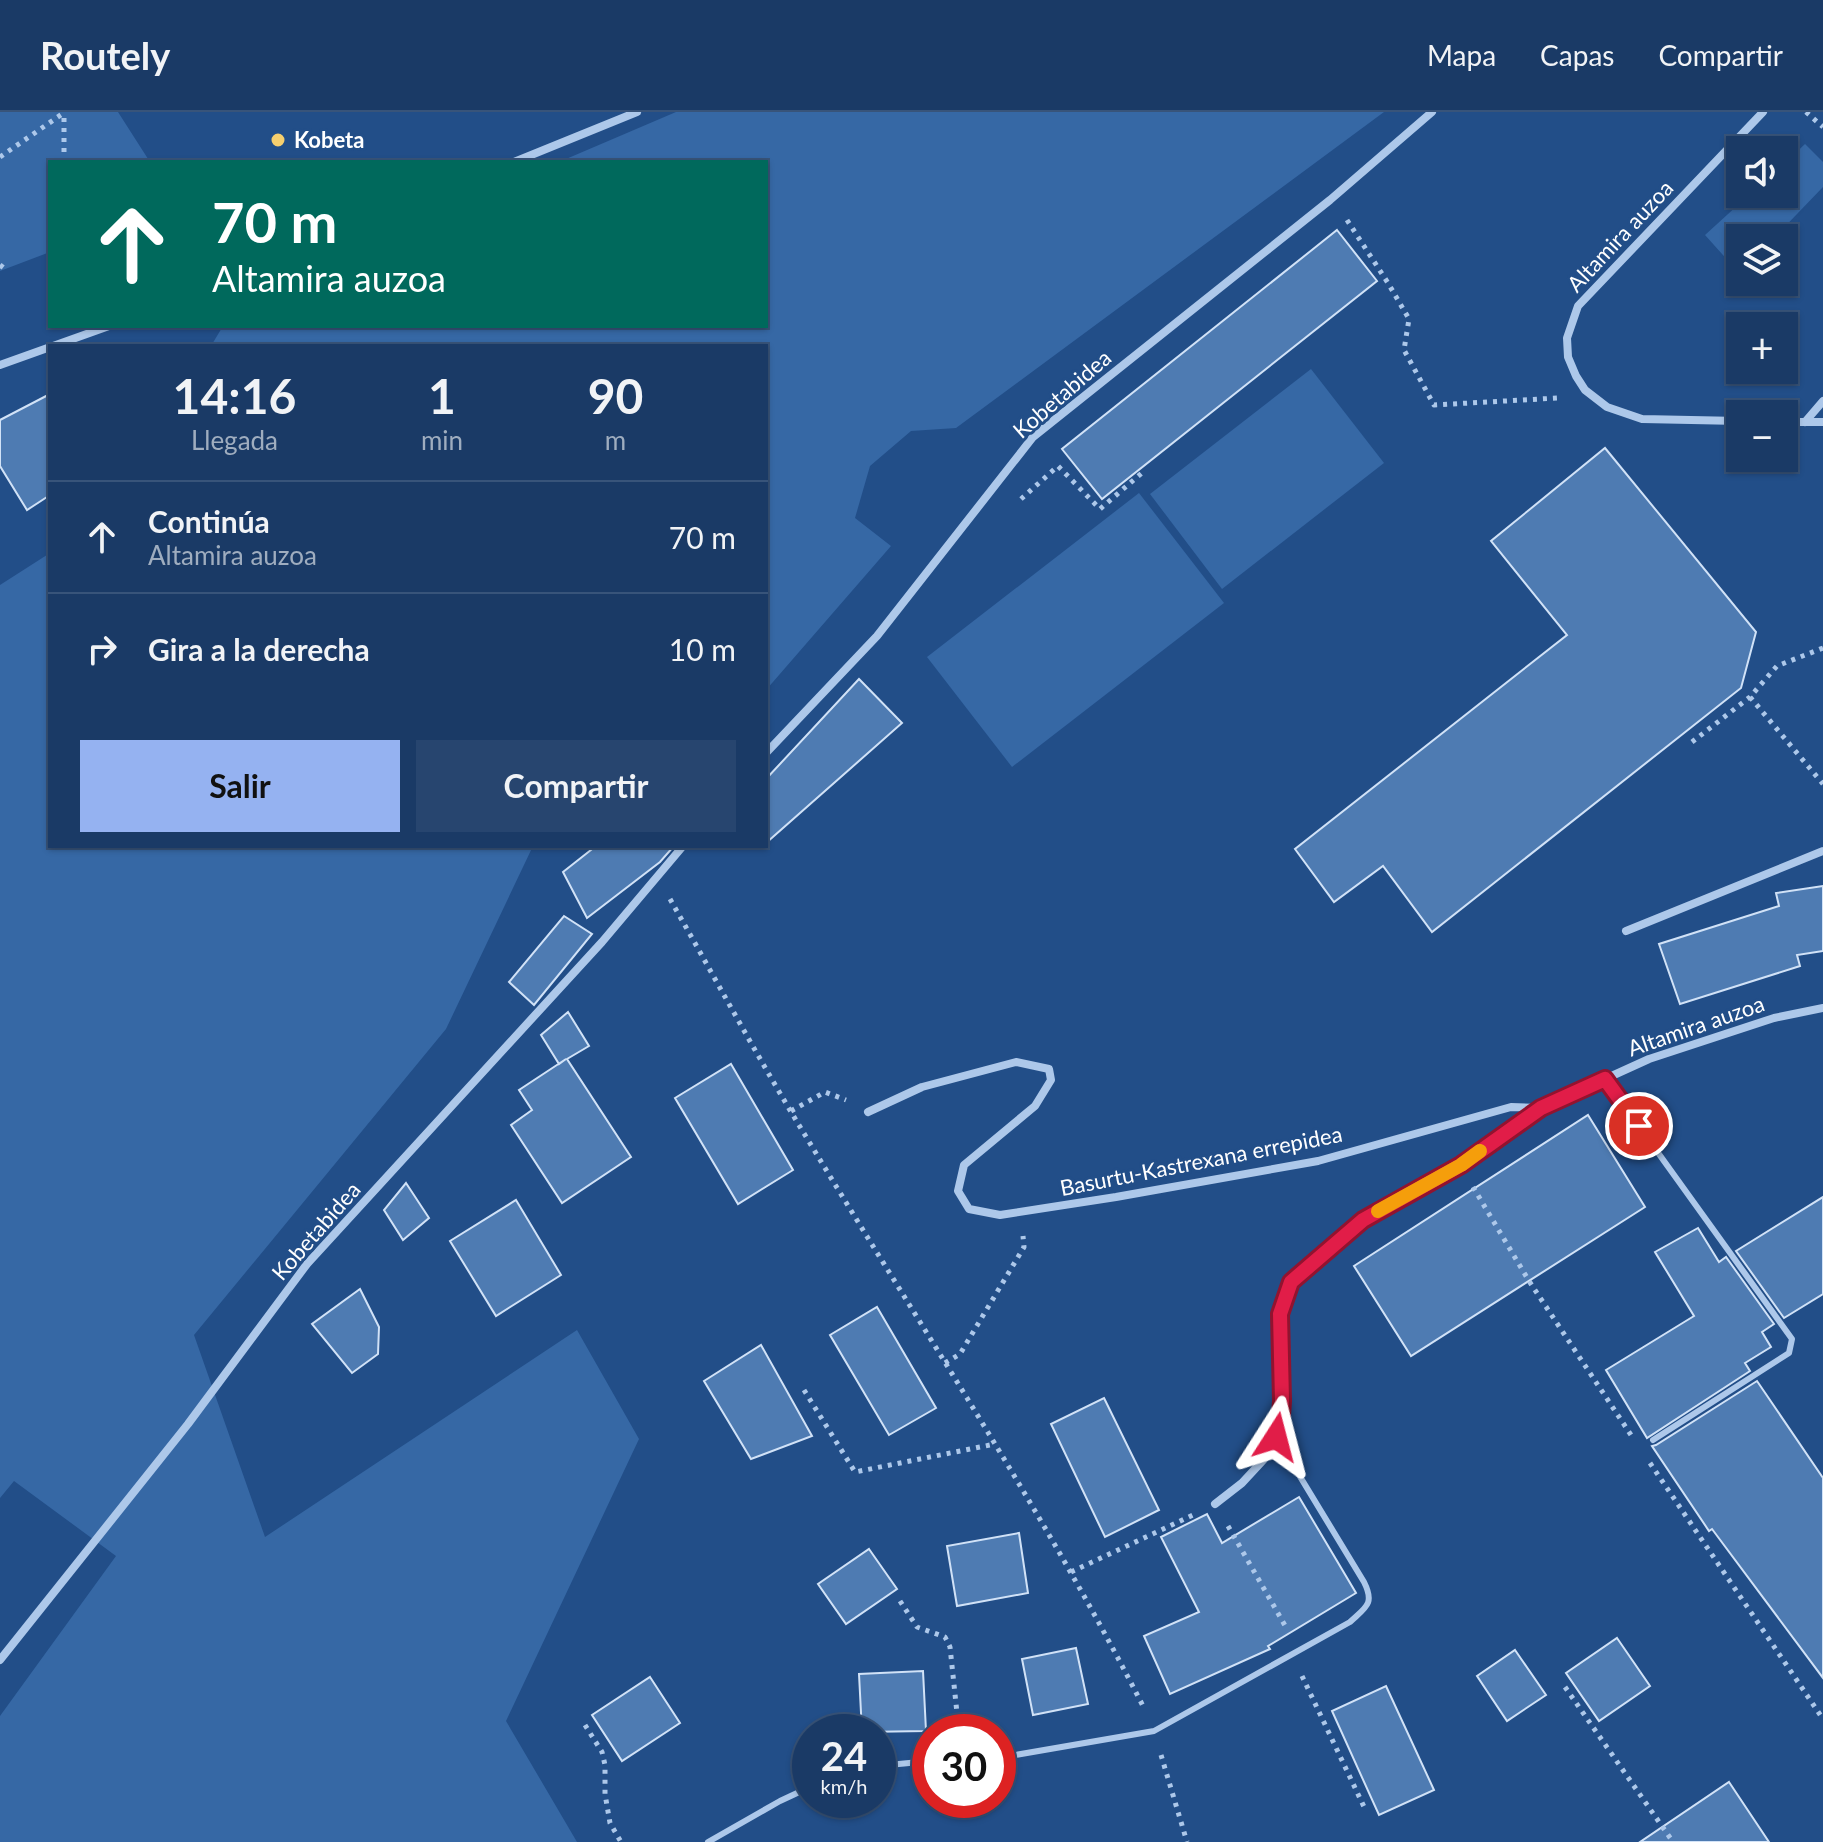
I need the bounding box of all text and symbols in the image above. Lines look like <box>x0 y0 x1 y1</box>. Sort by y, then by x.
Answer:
text: Routely <box>40 32 170 78</box>
text: Mapa <box>1427 38 1496 72</box>
text: Capas <box>1540 38 1614 72</box>
text: Compartir <box>1658 38 1783 72</box>
place label: Kobeta <box>294 126 364 153</box>
marker: Kobeta <box>269 131 287 149</box>
map controls <box>1726 136 1798 472</box>
button: sound <box>1726 136 1798 208</box>
street label: Altamira auzoa <box>1561 174 1678 297</box>
text: 70 m <box>212 188 337 255</box>
icon: ahead <box>80 192 184 296</box>
button: layers <box>1726 224 1798 296</box>
text: Altamira auzoa <box>212 256 446 300</box>
button: + <box>1726 312 1798 384</box>
street label: Kobetabidea <box>1007 344 1116 444</box>
text: 14:16 <box>173 367 296 424</box>
text: 1 <box>428 367 456 424</box>
text: 90 <box>588 367 643 424</box>
button: − <box>1726 400 1798 472</box>
text: Llegada <box>191 424 278 456</box>
text: min <box>421 424 463 456</box>
text: m <box>605 424 626 456</box>
text: Continúa <box>148 503 270 539</box>
icon: ahead <box>80 515 124 559</box>
text: 70 m <box>669 519 736 555</box>
text: Altamira auzoa <box>148 539 317 571</box>
icon: right <box>80 627 124 671</box>
text: Gira a la derecha <box>148 631 370 667</box>
text: 10 m <box>669 631 736 667</box>
button: Salir <box>80 740 400 832</box>
button: Compartir <box>416 740 736 832</box>
street label: Altamira auzoa <box>1624 989 1768 1062</box>
pin <box>1605 1092 1673 1160</box>
icon: arrive <box>1617 1104 1661 1148</box>
street label: Basurtu-Kastrexana errepidea <box>1057 1120 1344 1201</box>
street label: Kobetabidea <box>266 1176 366 1285</box>
position arrow <box>1234 1395 1318 1479</box>
speed limit sign: 30 <box>912 1714 1016 1818</box>
text: 24 <box>821 1732 867 1780</box>
text: km/h <box>821 1774 867 1798</box>

